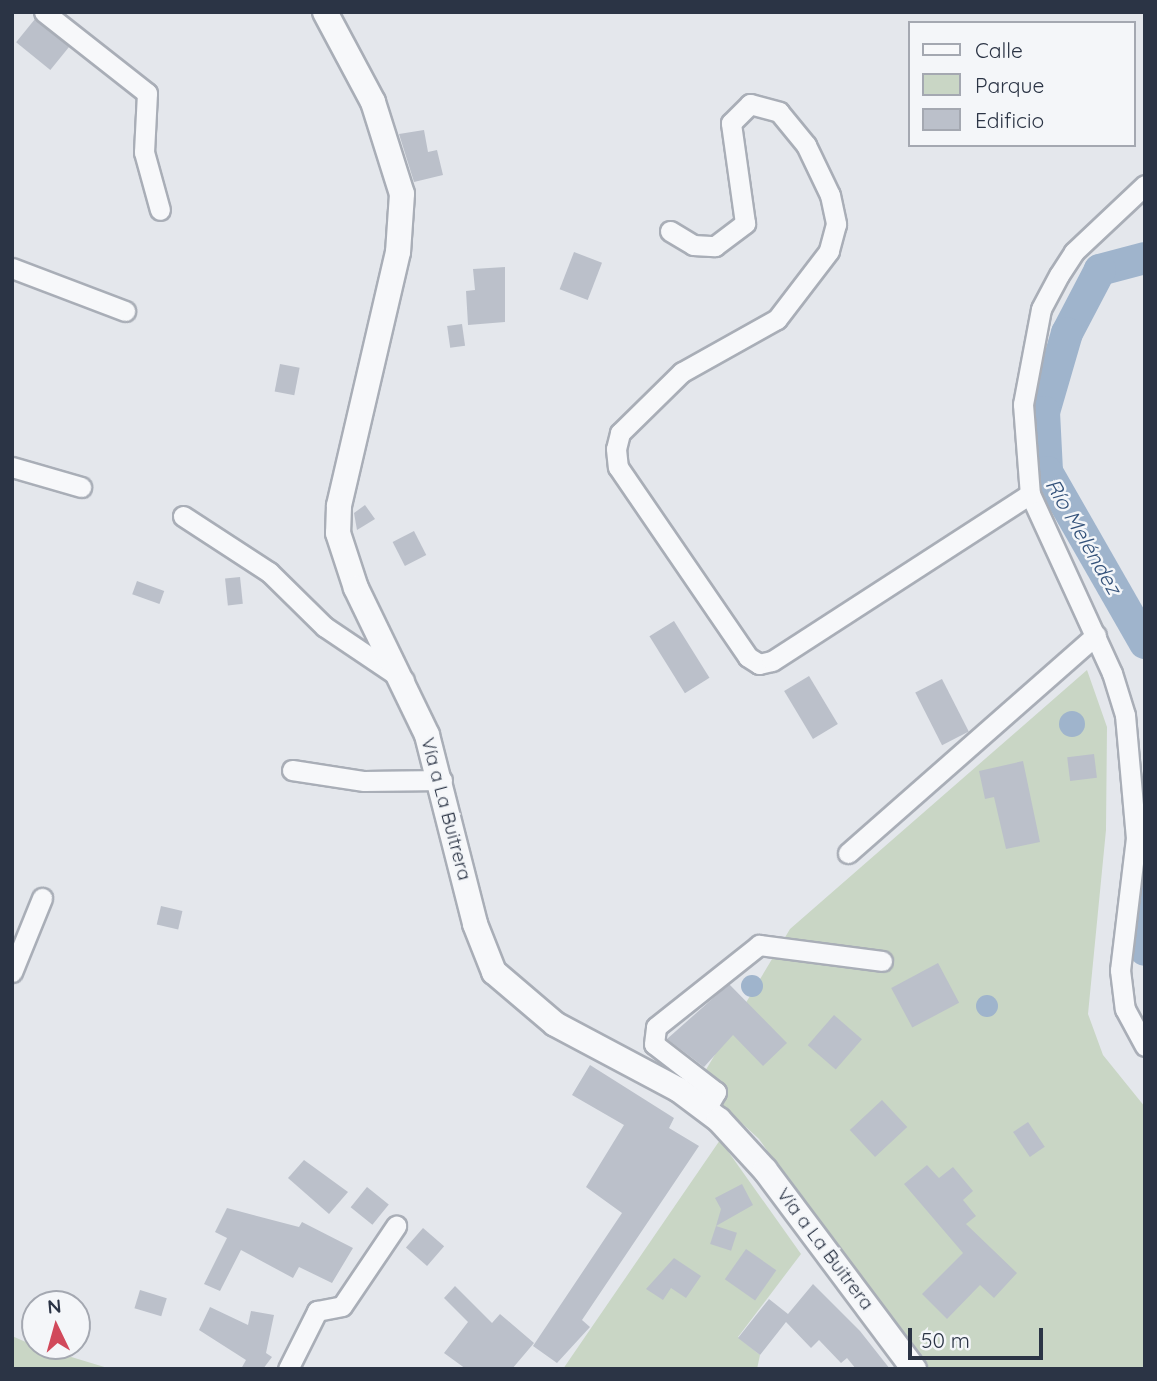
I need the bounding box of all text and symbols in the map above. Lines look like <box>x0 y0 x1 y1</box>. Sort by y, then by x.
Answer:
legend <box>908 21 1136 147</box>
text: Calle <box>975 37 1023 63</box>
text: Parque <box>975 72 1044 98</box>
text: Edificio <box>975 107 1044 133</box>
water label: Río Meléndez <box>1041 474 1127 598</box>
street label: Vía a La Buitrera <box>416 735 476 883</box>
street label: Vía a La Buitrera <box>772 1184 878 1314</box>
north arrow <box>21 1290 91 1360</box>
text: N <box>46 1294 62 1319</box>
scale bar <box>912 1314 1047 1358</box>
text: 50 m <box>921 1327 970 1353</box>

